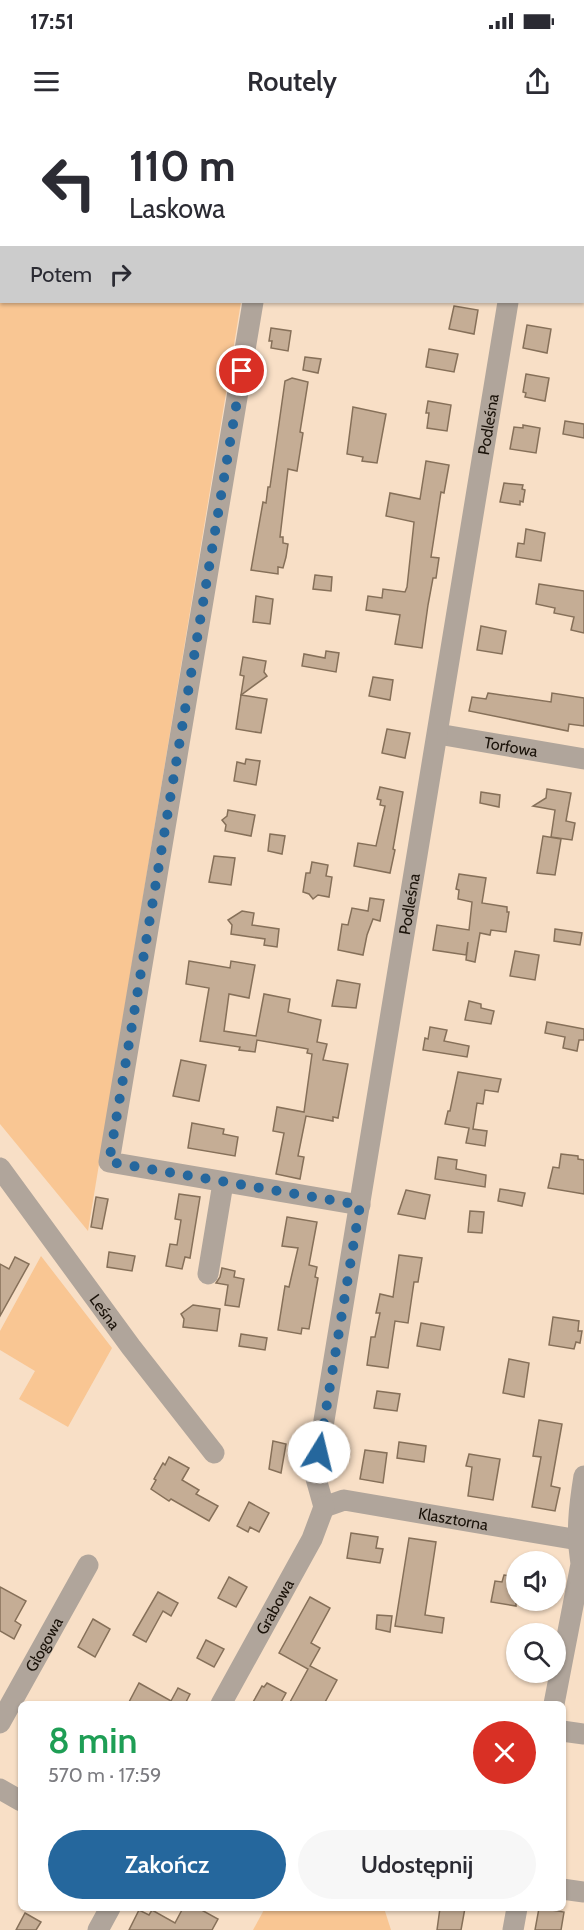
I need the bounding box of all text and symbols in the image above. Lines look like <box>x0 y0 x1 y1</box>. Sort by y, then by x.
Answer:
text: 17:51 <box>30 8 74 35</box>
icon: menu <box>30 65 63 98</box>
text: Routely <box>247 65 337 98</box>
icon: share <box>521 65 554 98</box>
text: 110 m <box>129 140 236 192</box>
icon: left <box>30 144 108 222</box>
text: Laskowa <box>129 192 225 225</box>
icon: right <box>104 258 137 291</box>
text: Potem <box>30 261 92 288</box>
pin <box>216 345 267 396</box>
icon: arrive <box>225 354 258 387</box>
street label: Podleśna <box>474 392 503 456</box>
street label: Torfowa <box>483 733 540 761</box>
street label: Podleśna <box>395 872 424 936</box>
street label: Leśna <box>85 1290 124 1334</box>
position arrow <box>287 1420 351 1484</box>
street label: Klasztorna <box>417 1504 490 1535</box>
map controls <box>506 1551 566 1683</box>
button: sound <box>506 1551 566 1611</box>
street label: Grabowa <box>252 1576 298 1638</box>
street label: Głogowa <box>22 1614 67 1675</box>
button: search <box>506 1623 566 1683</box>
text: 8 min <box>48 1718 138 1762</box>
button: close <box>473 1721 536 1784</box>
text: 570 m · 17:59 <box>48 1763 161 1787</box>
button: Zakończ <box>48 1830 286 1899</box>
button: Udostępnij <box>298 1830 536 1899</box>

